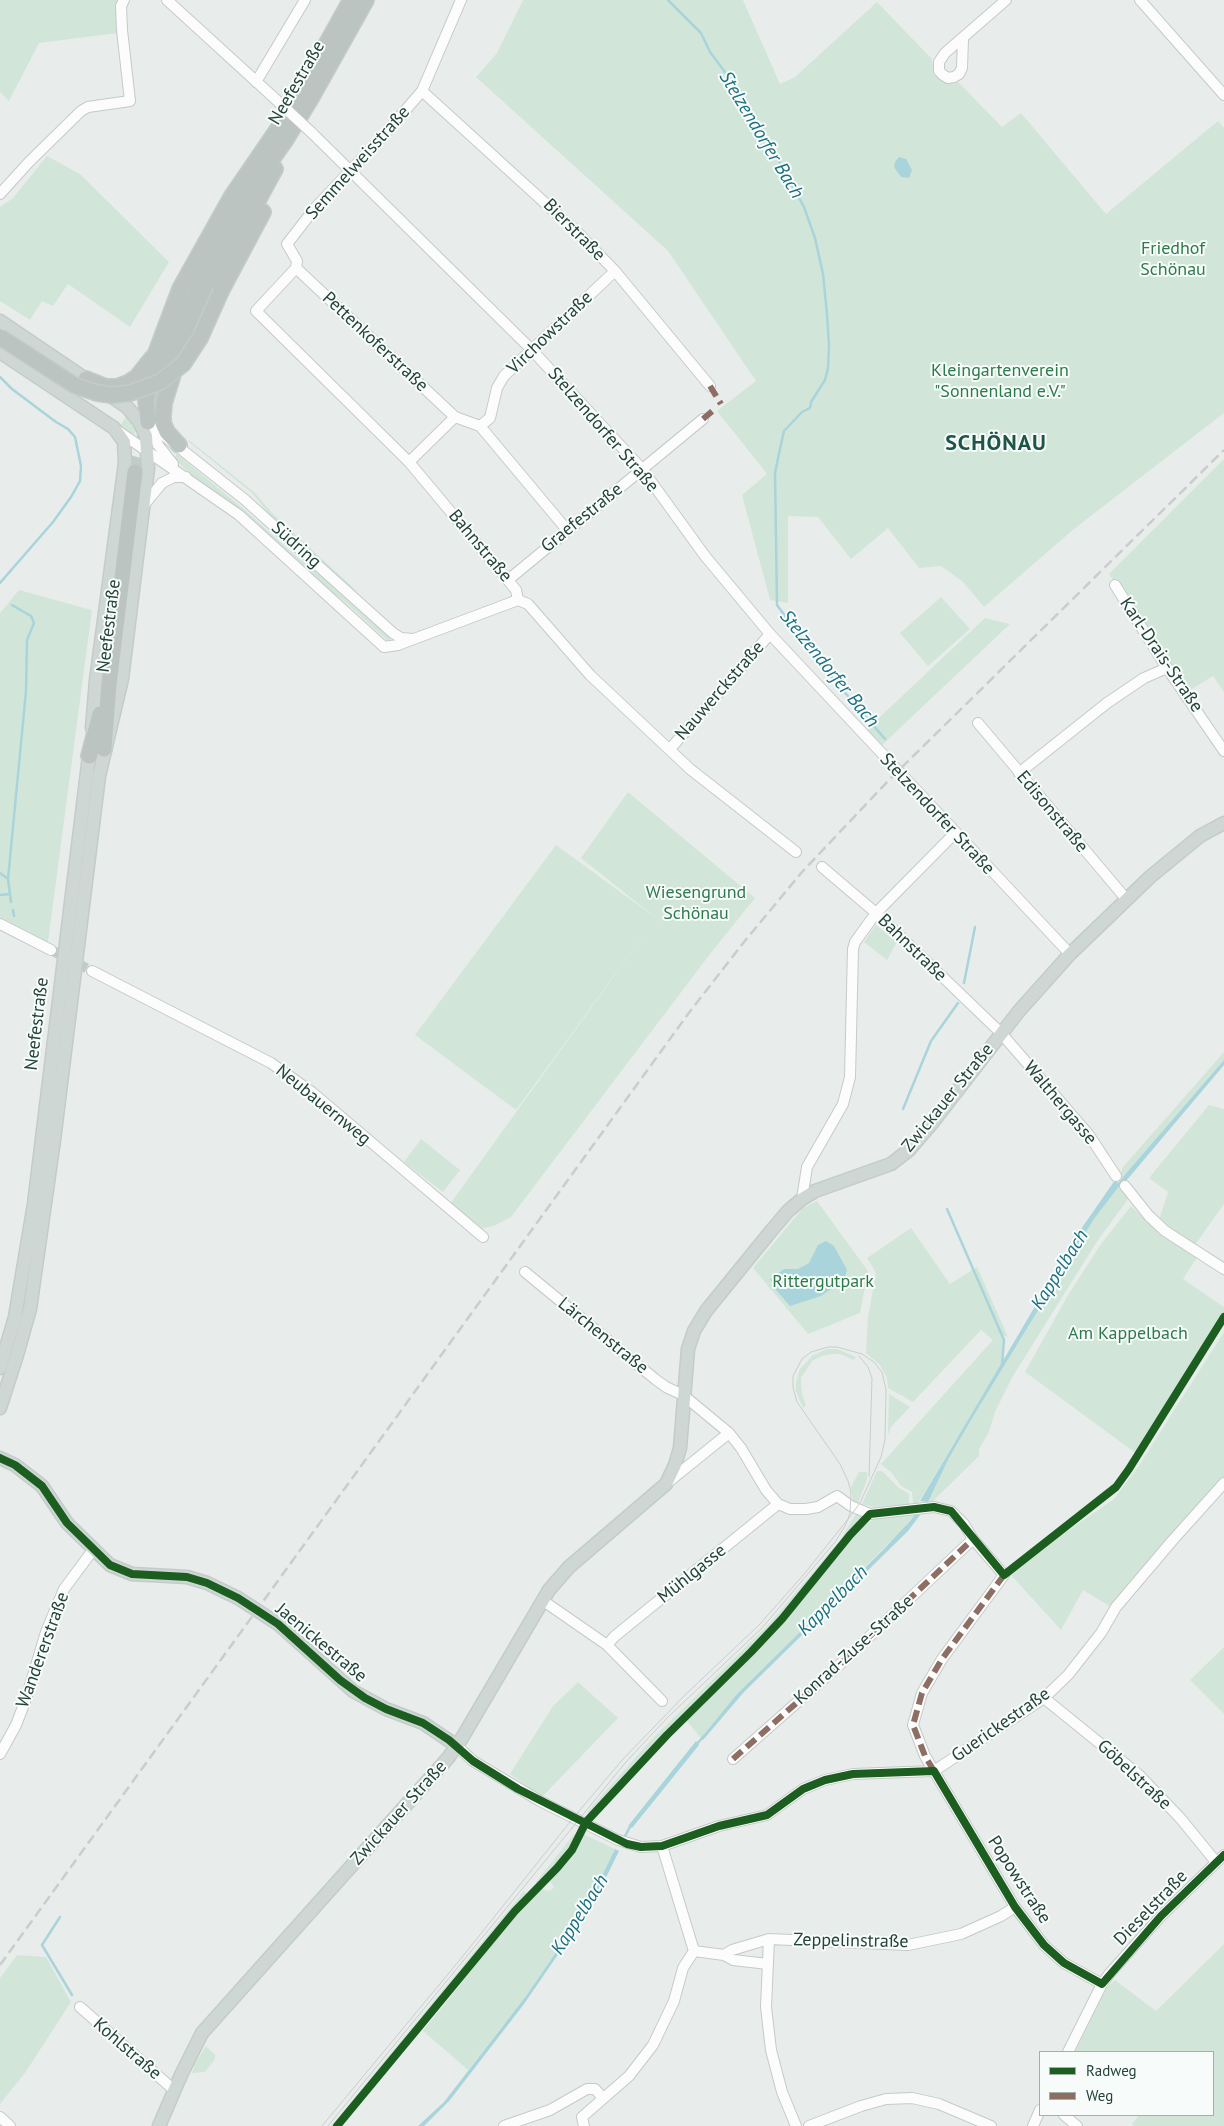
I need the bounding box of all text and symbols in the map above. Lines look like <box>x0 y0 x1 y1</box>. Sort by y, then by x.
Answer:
street label: Neefestraße <box>264 37 330 129</box>
water label: Stelzendorfer Bach <box>714 67 808 203</box>
street label: Semmelweisstraße <box>301 102 415 224</box>
street label: Bierstraße <box>538 194 610 266</box>
park label: Friedhof Schönau <box>1140 238 1206 280</box>
street label: Pettenkoferstraße <box>318 287 432 397</box>
street label: Virchowstraße <box>503 287 597 379</box>
park label: Kleingartenverein "Sonnenland e.V." <box>931 360 1069 402</box>
street label: Stelzendorfer Straße <box>543 363 663 497</box>
district label: SCHÖNAU <box>944 431 1048 457</box>
street label: Graefestraße <box>537 479 627 557</box>
street label: Bahnstraße <box>444 505 516 587</box>
street label: Südring <box>267 517 325 573</box>
street label: Neefestraße <box>93 578 125 674</box>
street label: Karl-Drais-Straße <box>1115 594 1207 716</box>
water label: Stelzendorfer Bach <box>775 606 883 732</box>
street label: Nauwerckstraße <box>671 637 769 745</box>
street label: Stelzendorfer Straße <box>875 749 999 879</box>
street label: Edisonstraße <box>1012 767 1092 857</box>
park label: Wiesengrund Schönau <box>646 882 746 924</box>
street label: Bahnstraße <box>873 910 951 986</box>
street label: Neefestraße <box>21 976 53 1072</box>
street label: Zwickauer Straße <box>898 1039 998 1157</box>
street label: Walthergasse <box>1019 1057 1101 1149</box>
street label: Neubauernweg <box>271 1060 375 1150</box>
water label: Kappelbach <box>1026 1226 1094 1314</box>
park label: Rittergutpark <box>772 1271 874 1293</box>
street label: Lärchenstraße <box>554 1293 652 1379</box>
park label: Am Kappelbach <box>1068 1323 1188 1345</box>
street label: Mühlgasse <box>653 1540 731 1608</box>
water label: Kappelbach <box>793 1561 873 1641</box>
street label: Wandererstraße <box>12 1589 74 1711</box>
street label: Konrad-Zuse-Straße <box>790 1591 918 1709</box>
street label: Jaenickestraße <box>271 1599 371 1687</box>
street label: Guerickestraße <box>948 1683 1054 1767</box>
street label: Göbelstraße <box>1093 1735 1175 1815</box>
street label: Zwickauer Straße <box>346 1756 452 1870</box>
street label: Popowstraße <box>983 1832 1055 1928</box>
street label: Dieselstraße <box>1110 1866 1192 1950</box>
water label: Kappelbach <box>546 1871 614 1959</box>
street label: Zeppelinstraße <box>793 1929 909 1953</box>
street label: Kohlstraße <box>88 2013 166 2085</box>
legend <box>1039 2051 1214 2116</box>
text: Radweg <box>1086 2061 1137 2080</box>
text: Weg <box>1086 2086 1113 2105</box>

